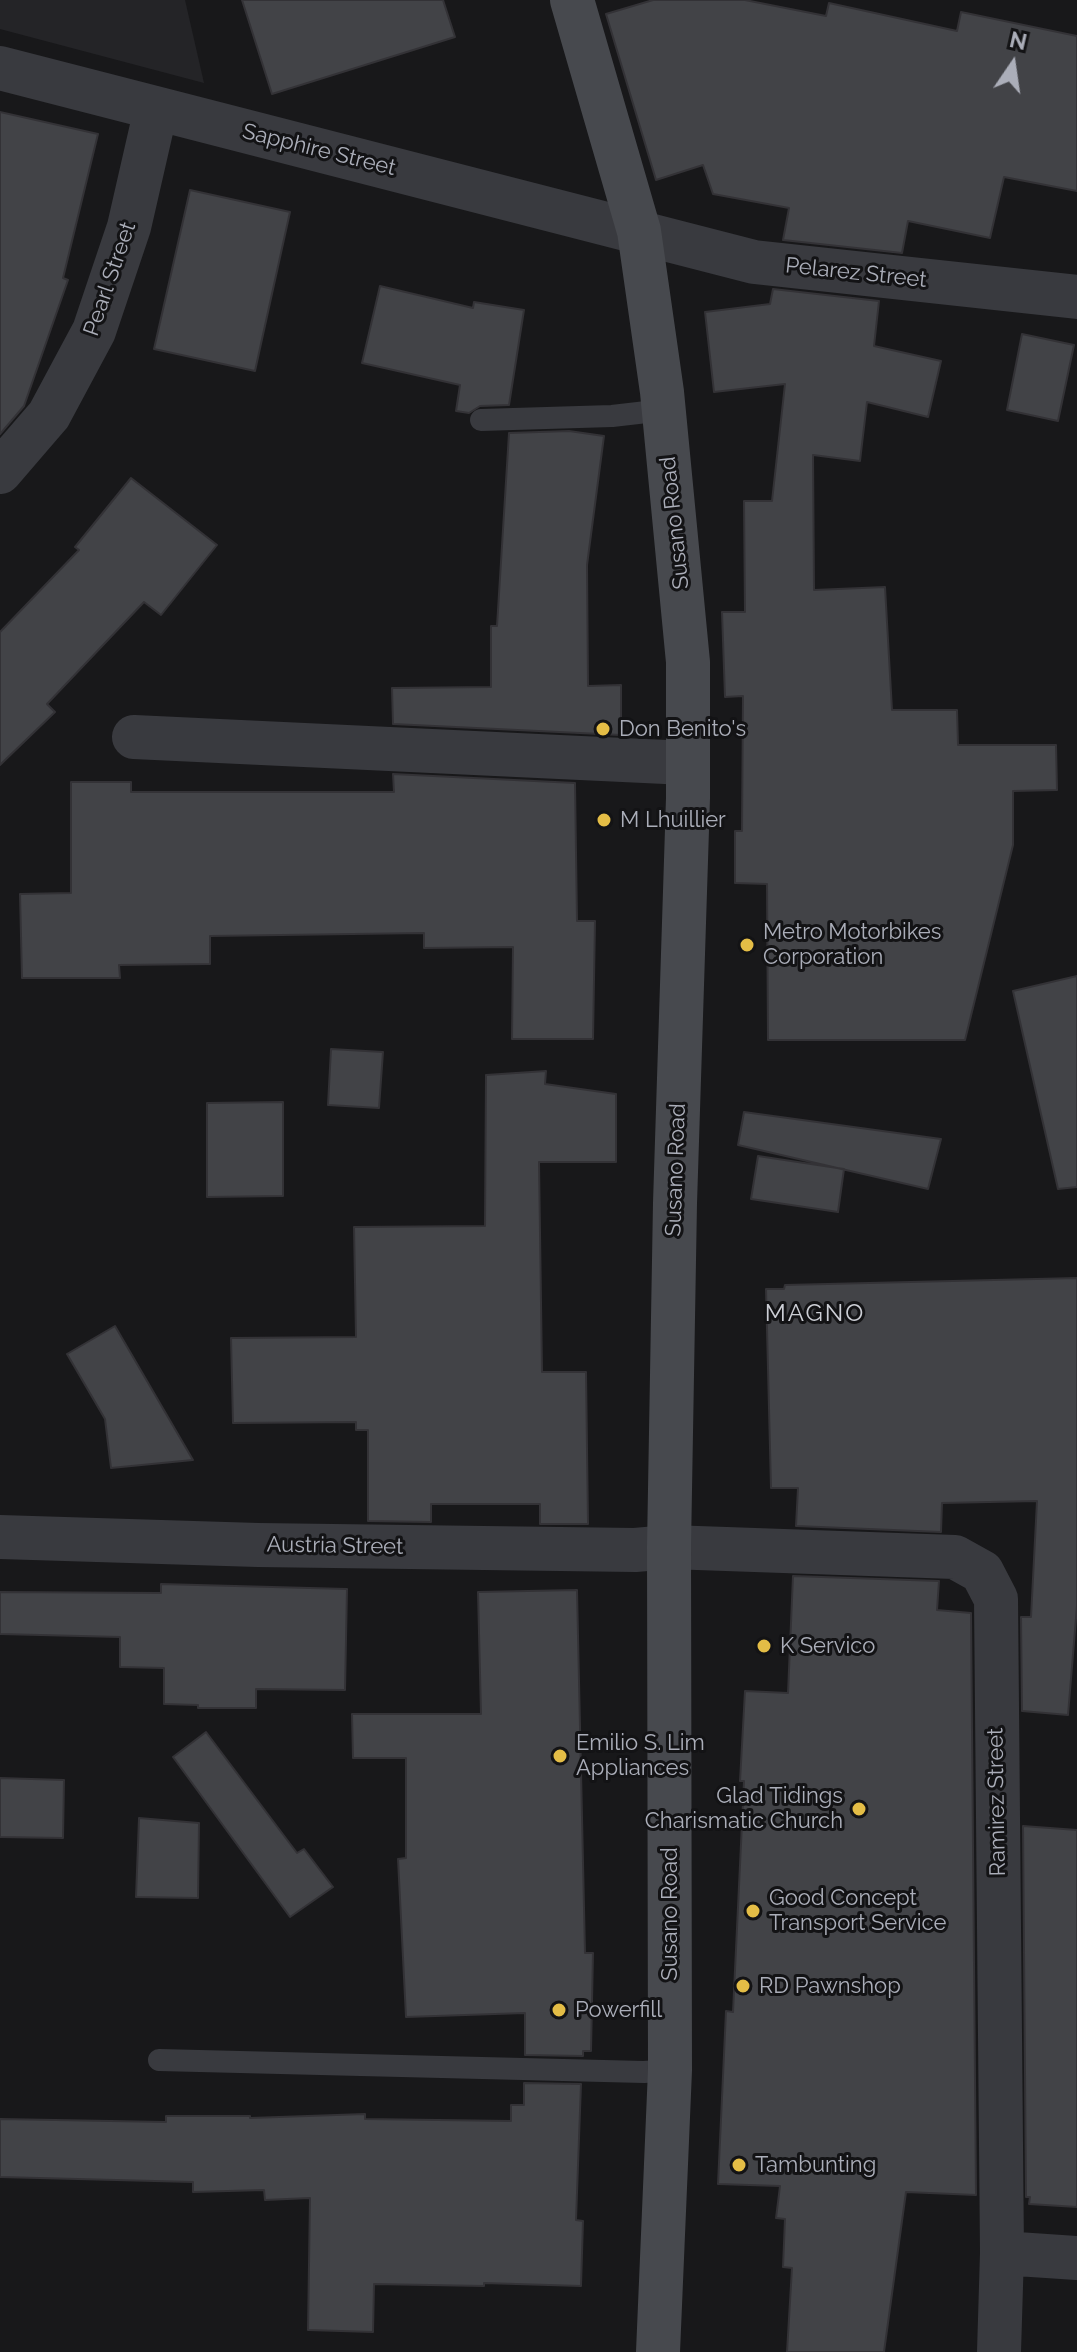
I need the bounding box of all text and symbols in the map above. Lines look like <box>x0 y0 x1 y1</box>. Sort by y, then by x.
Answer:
north arrow <box>973 24 1053 104</box>
text: N <box>1007 26 1029 55</box>
street label: Sapphire Street <box>240 118 398 182</box>
street label: Pearl Street <box>78 219 142 339</box>
street label: Pelarez Street <box>784 252 928 294</box>
street label: Susano Road <box>655 455 695 591</box>
place label: Don Benito's <box>619 716 746 742</box>
marker: Don Benito's <box>594 720 612 738</box>
place label: M Lhuillier <box>620 807 726 833</box>
marker: M Lhuillier <box>595 811 613 829</box>
place label: Metro Motorbikes Corporation <box>763 919 941 970</box>
marker: Metro Motorbikes Corporation <box>738 936 756 954</box>
street label: Susano Road <box>660 1103 692 1237</box>
district label: MAGNO <box>765 1300 865 1328</box>
street label: Austria Street <box>266 1532 404 1560</box>
place label: K Servico <box>780 1633 875 1659</box>
marker: K Servico <box>755 1637 773 1655</box>
street label: Ramirez Street <box>983 1727 1011 1877</box>
place label: Emilio S. Lim Appliances <box>576 1730 705 1782</box>
marker: Emilio S. Lim Appliances <box>551 1747 569 1765</box>
place label: Glad Tidings Charismatic Church <box>645 1783 843 1834</box>
marker: Glad Tidings Charismatic Church <box>850 1800 868 1818</box>
street label: Susano Road <box>657 1847 683 1981</box>
place label: Good Concept Transport Service <box>769 1885 946 1936</box>
marker: Good Concept Transport Service <box>744 1902 762 1920</box>
place label: RD Pawnshop <box>759 1973 901 1999</box>
marker: RD Pawnshop <box>734 1977 752 1995</box>
place label: Powerfill <box>575 1997 662 2023</box>
marker: Powerfill <box>550 2001 568 2019</box>
place label: Tambunting <box>755 2152 876 2178</box>
marker: Tambunting <box>730 2156 748 2174</box>

